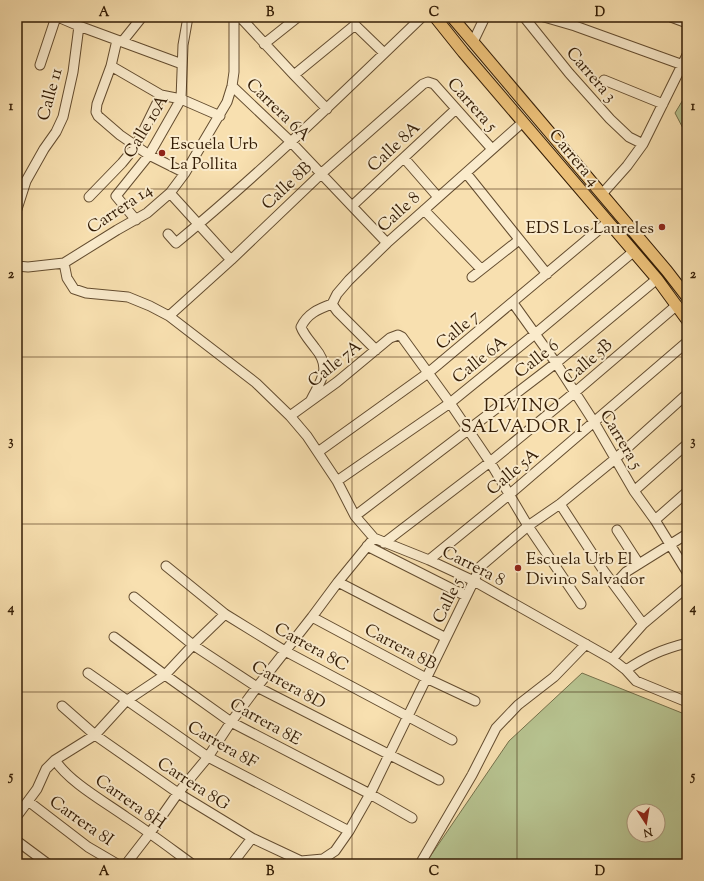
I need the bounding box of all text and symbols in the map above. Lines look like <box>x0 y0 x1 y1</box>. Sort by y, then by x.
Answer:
text: A <box>99 4 110 22</box>
text: B <box>266 4 275 22</box>
text: C <box>429 4 439 22</box>
text: D <box>595 4 605 22</box>
street label: Carrera 3 <box>560 42 621 108</box>
street label: Calle 11 <box>32 65 70 124</box>
street label: Carrera 6A <box>240 73 315 148</box>
street label: Carrera 5 <box>441 73 502 138</box>
street label: Calle 10A <box>118 91 175 163</box>
text: 1 <box>9 98 14 116</box>
text: 1 <box>691 98 696 116</box>
street label: Calle 8A <box>363 117 426 178</box>
street label: Carrera 4 <box>542 124 605 192</box>
place label: Escuela Urb La Pollita <box>170 133 258 177</box>
marker: Escuela Urb La Pollita <box>157 148 167 158</box>
street label: Calle 8B <box>257 157 318 216</box>
street label: Carrera 14 <box>83 179 158 240</box>
street label: Calle 8 <box>372 187 426 238</box>
place label: EDS Los Laureles <box>526 217 654 241</box>
marker: EDS Los Laureles <box>657 222 667 232</box>
text: 2 <box>8 266 15 284</box>
text: 2 <box>690 266 697 284</box>
street label: Calle 7 <box>431 305 486 356</box>
street label: Calle 6A <box>448 331 513 390</box>
street label: Calle 5B <box>558 334 619 391</box>
street label: Calle 7A <box>303 335 368 394</box>
street label: Calle 6 <box>510 335 565 385</box>
district label: DIVINO SALVADOR I <box>461 394 583 441</box>
street label: Carrera 5 <box>593 406 648 474</box>
text: 3 <box>8 433 14 451</box>
text: 3 <box>690 433 696 451</box>
street label: Calle 5A <box>482 443 545 502</box>
street label: Carrera 8 <box>437 541 509 593</box>
place label: Escuela Urb El Divino Salvador <box>526 548 645 592</box>
marker: Escuela Urb El Divino Salvador <box>513 563 523 573</box>
street label: Calle 5 <box>427 574 470 628</box>
text: 4 <box>7 600 15 618</box>
text: 4 <box>689 600 697 618</box>
street label: Carrera 8C <box>269 617 353 678</box>
street label: Carrera 8B <box>360 619 441 677</box>
street label: Carrera 8D <box>247 655 330 716</box>
street label: Carrera 8E <box>225 693 305 752</box>
street label: Carrera 8F <box>182 716 262 776</box>
street label: Carrera 8G <box>152 752 234 817</box>
text: 5 <box>8 768 14 786</box>
text: 5 <box>690 768 696 786</box>
street label: Carrera 8H <box>90 769 171 836</box>
street label: Carrera 8I <box>44 791 118 853</box>
north arrow <box>626 803 666 843</box>
text: N <box>642 823 655 841</box>
text: A <box>99 863 110 881</box>
text: B <box>266 863 275 881</box>
text: C <box>429 863 439 881</box>
text: D <box>595 863 605 881</box>

